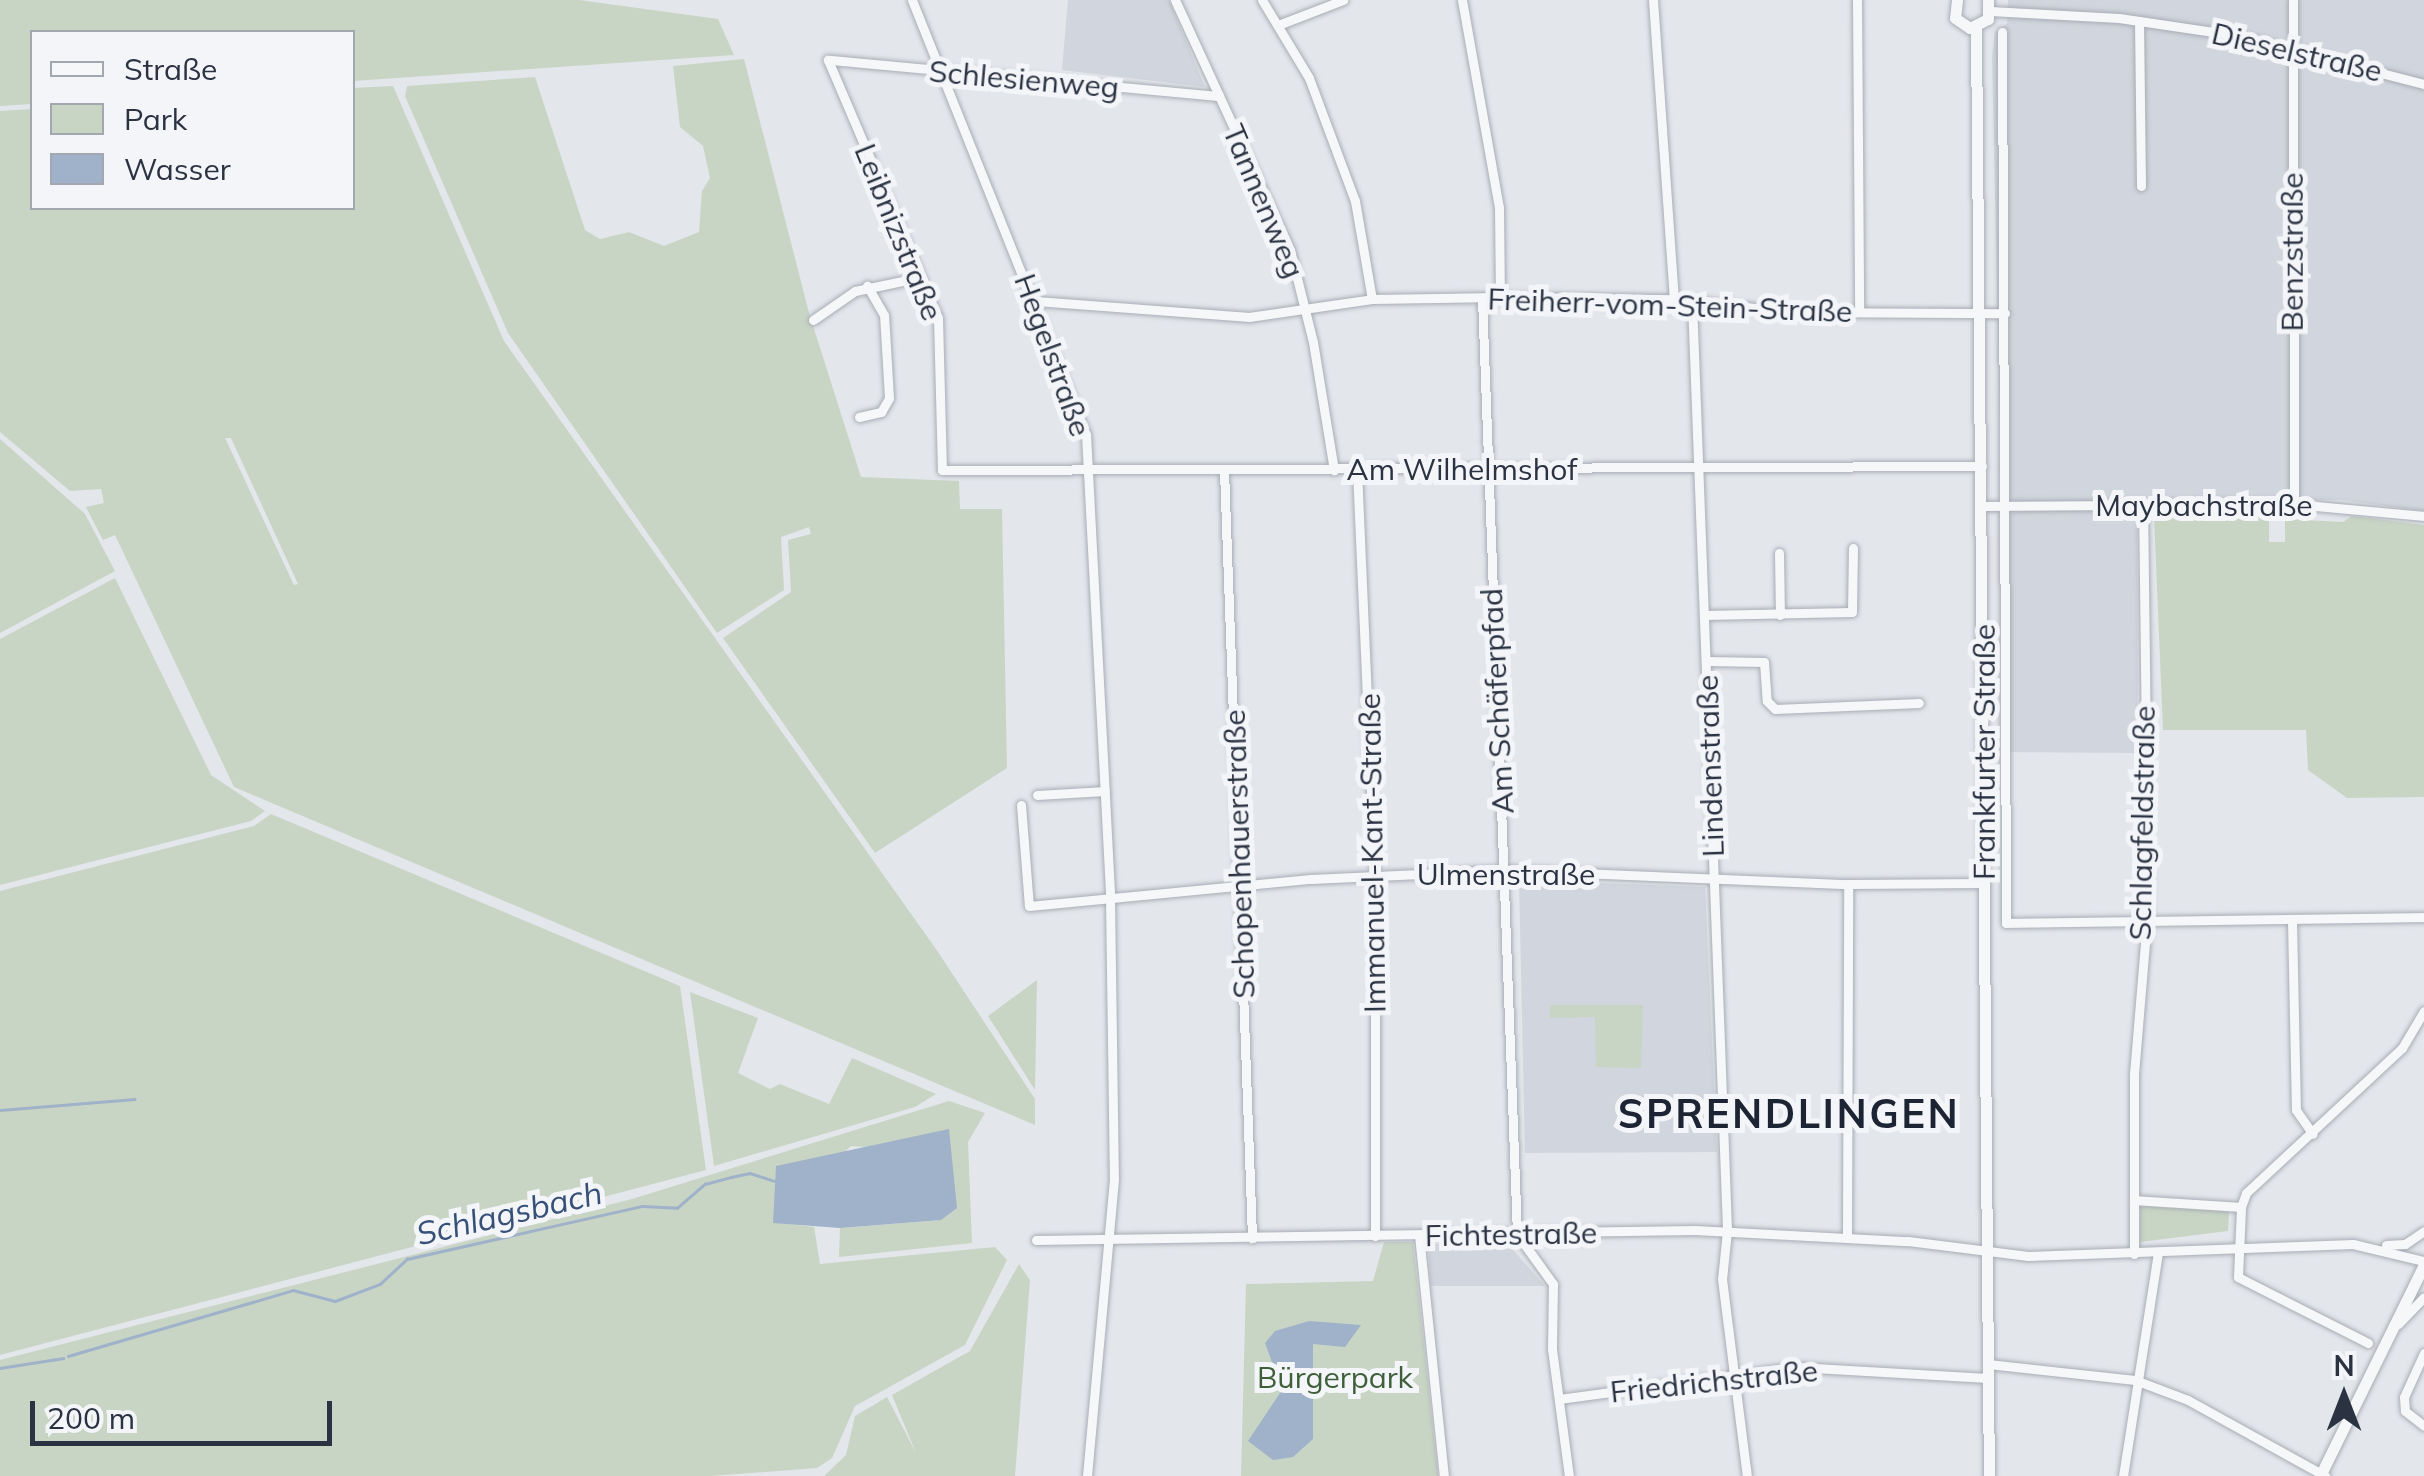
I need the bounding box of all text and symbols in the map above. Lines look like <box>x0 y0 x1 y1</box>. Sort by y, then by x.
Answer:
street label: Dieselstraße <box>2208 15 2386 89</box>
legend <box>30 30 355 210</box>
text: Straße <box>124 50 217 88</box>
street label: Schlesienweg <box>927 53 1121 105</box>
text: Park <box>124 100 187 138</box>
street label: Tannenweg <box>1216 119 1312 283</box>
street label: Leibnizstraße <box>847 139 951 325</box>
text: Wasser <box>124 150 231 188</box>
street label: Benzstraße <box>2274 172 2310 332</box>
street label: Hegelstraße <box>1007 269 1099 441</box>
street label: Freiherr-vom-Stein-Straße <box>1487 281 1853 329</box>
street label: Am Wilhelmshof <box>1347 451 1577 487</box>
street label: Maybachstraße <box>2095 487 2313 523</box>
street label: Am Schäferpfad <box>1473 587 1521 815</box>
street label: Frankfurter Straße <box>1966 624 2002 880</box>
street label: Lindenstraße <box>1689 674 1731 858</box>
street label: Immanuel-Kant-Straße <box>1351 693 1393 1013</box>
street label: Schlagfeldstraße <box>2122 705 2162 941</box>
street label: Schopenhauerstraße <box>1216 709 1262 999</box>
street label: Ulmenstraße <box>1417 856 1595 892</box>
district label: SPRENDLINGEN <box>1618 1089 1960 1137</box>
water label: Schlagsbach <box>412 1173 606 1253</box>
street label: Fichtestraße <box>1424 1214 1598 1254</box>
north arrow <box>2294 1346 2394 1446</box>
text: N <box>2333 1348 2355 1383</box>
street label: Friedrichstraße <box>1608 1352 1820 1410</box>
park label: Bürgerpark <box>1257 1359 1413 1395</box>
scale bar <box>35 1381 338 1443</box>
text: 200 m <box>47 1399 135 1437</box>

